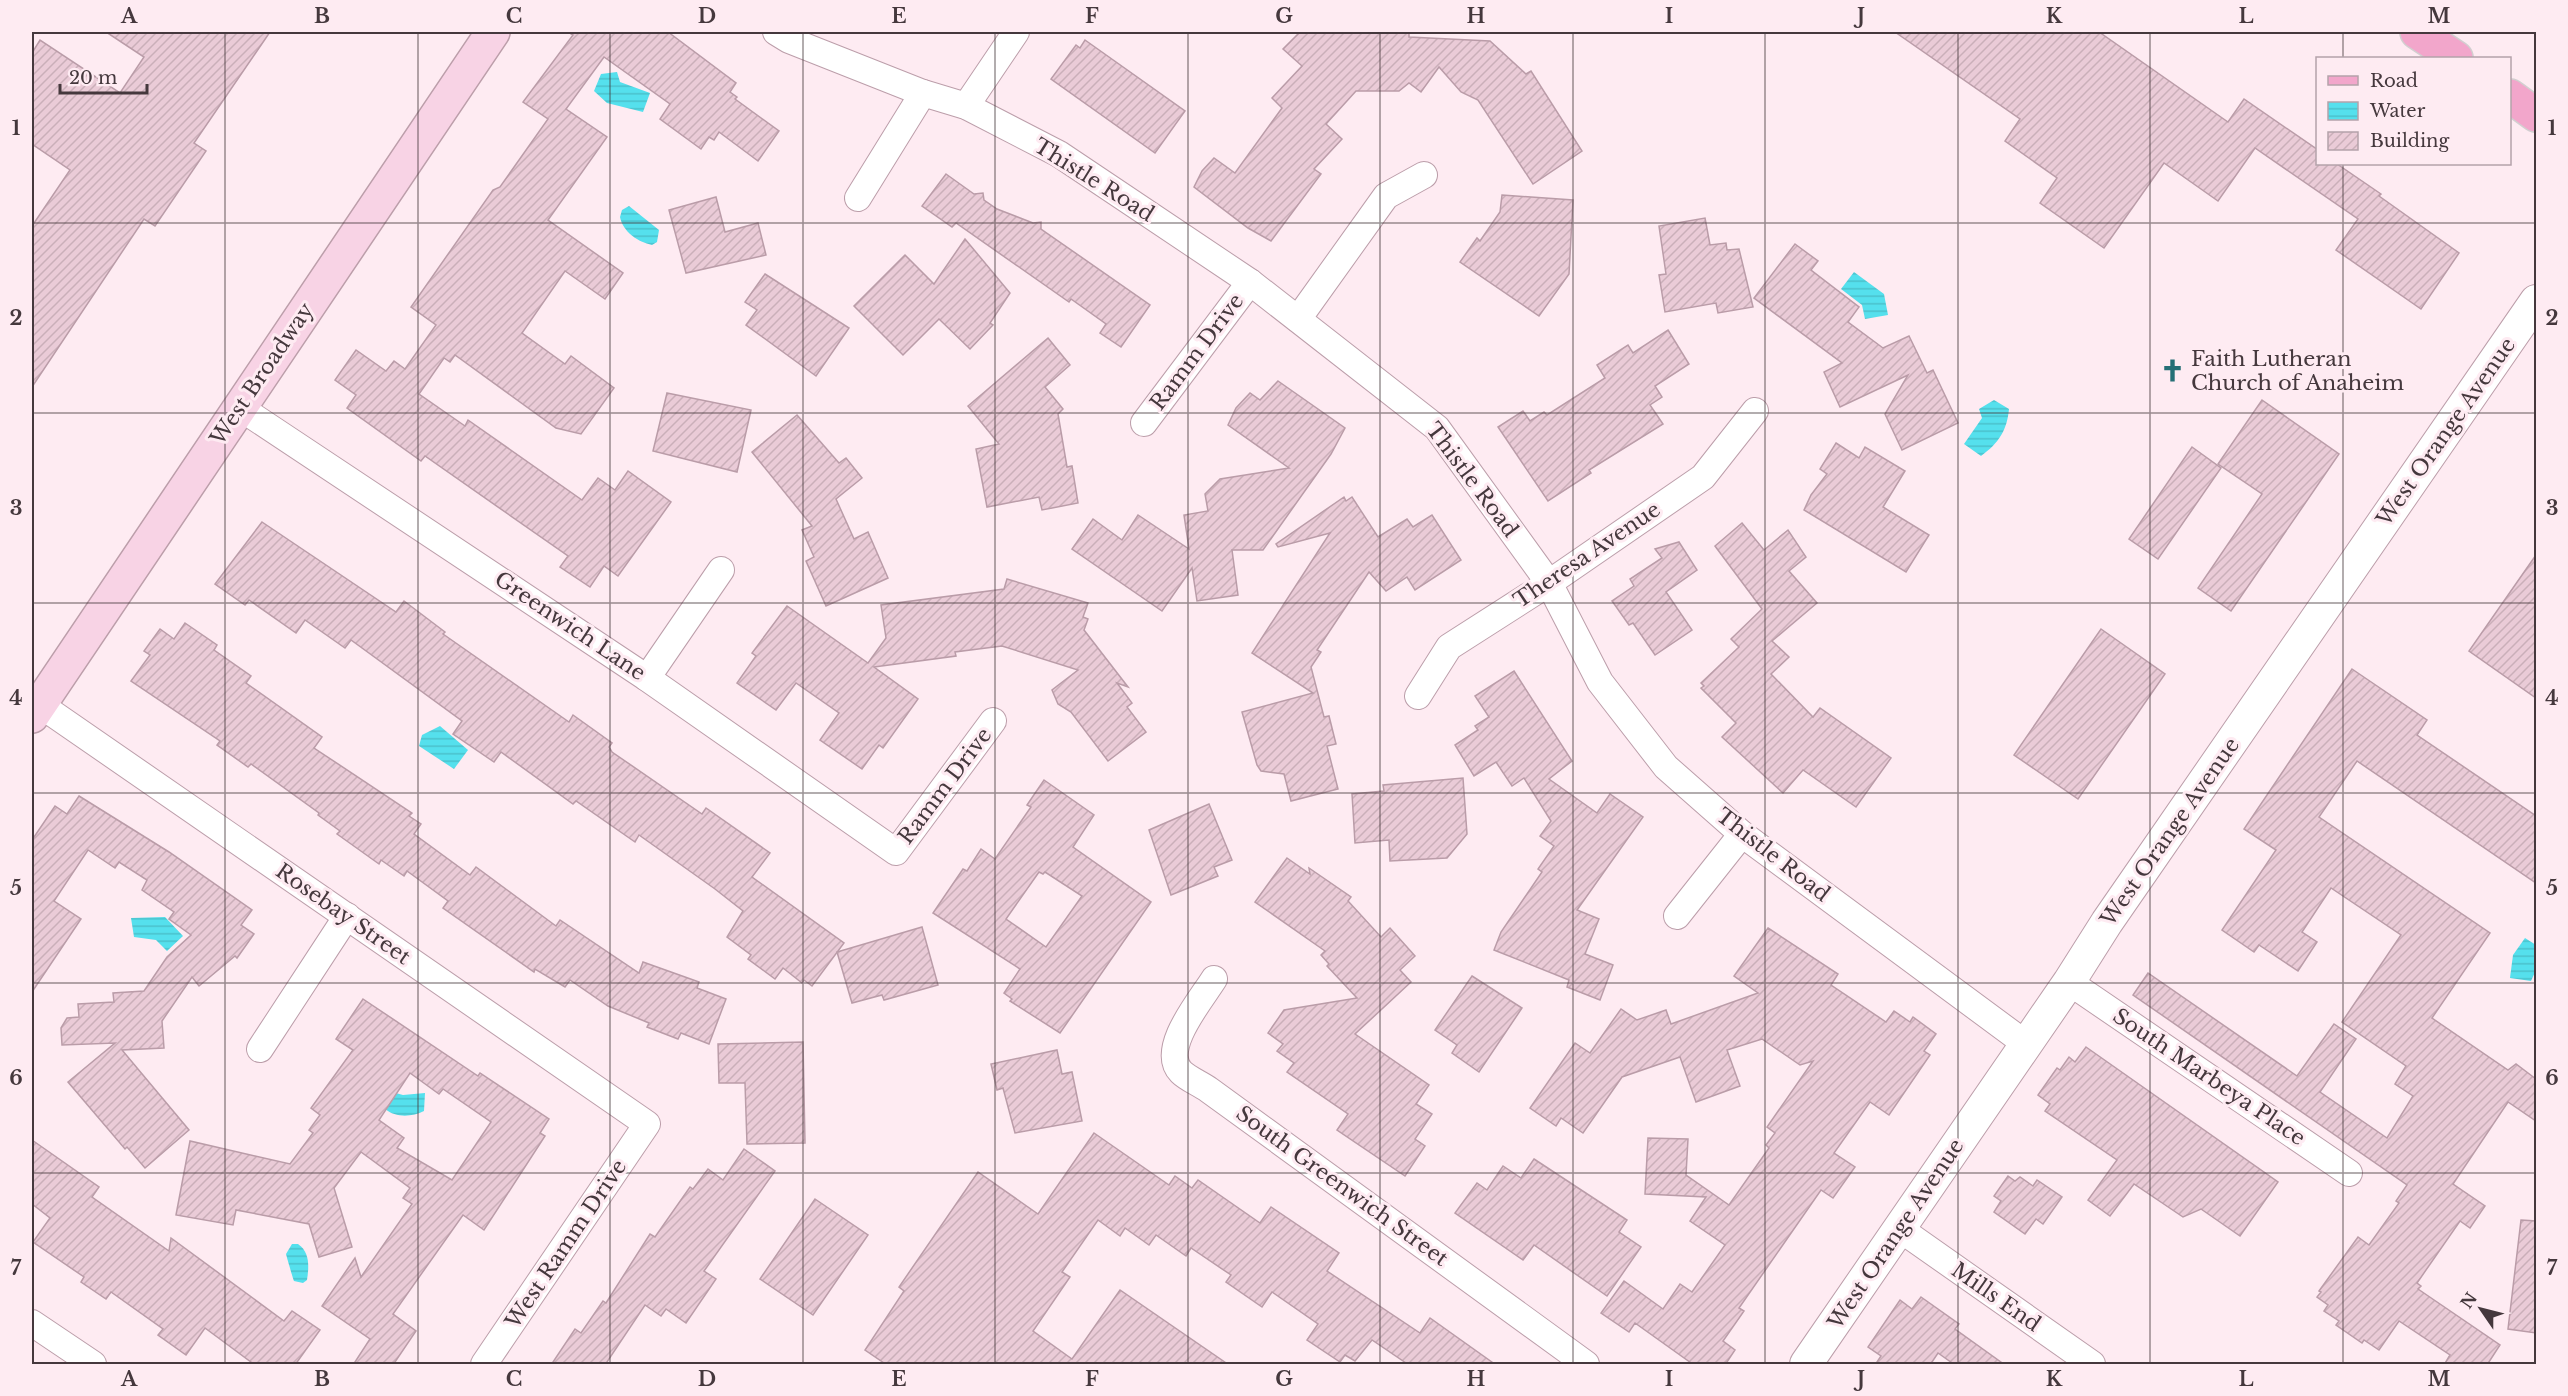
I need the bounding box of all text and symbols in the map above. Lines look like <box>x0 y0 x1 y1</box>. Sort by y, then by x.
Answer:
text: A <box>120 4 138 28</box>
text: B <box>314 4 330 28</box>
text: C <box>506 4 522 28</box>
text: D <box>698 4 716 28</box>
text: E <box>891 4 907 28</box>
text: F <box>1085 4 1099 28</box>
text: G <box>1275 4 1293 28</box>
text: H <box>1467 4 1486 28</box>
text: I <box>1665 4 1673 28</box>
text: J <box>1853 4 1865 28</box>
text: K <box>2046 4 2063 28</box>
text: L <box>2238 4 2254 28</box>
text: M <box>2428 4 2451 28</box>
scale bar <box>60 57 147 95</box>
legend <box>2316 57 2511 165</box>
text: 20 m <box>69 67 117 89</box>
text: Road <box>2370 70 2418 92</box>
text: Water <box>2369 100 2426 122</box>
text: 1 <box>12 116 21 140</box>
text: 1 <box>2548 116 2557 140</box>
text: Building <box>2370 130 2449 152</box>
street label: Thistle Road <box>1029 133 1159 227</box>
street label: Ramm Drive <box>1145 289 1249 415</box>
street label: West Broadway <box>204 297 320 451</box>
text: 2 <box>9 306 23 330</box>
text: 2 <box>2545 306 2559 330</box>
street label: West Orange Avenue <box>2370 333 2521 532</box>
place label: Faith Lutheran Church of Anaheim <box>2191 346 2404 396</box>
church icon: Faith Lutheran Church of Anaheim <box>2160 358 2186 384</box>
street label: Thistle Road <box>1420 418 1524 542</box>
text: 3 <box>10 496 22 520</box>
street label: Theresa Avenue <box>1509 496 1665 614</box>
text: 3 <box>2546 496 2558 520</box>
street label: Greenwich Lane <box>490 566 650 686</box>
text: 4 <box>9 686 23 710</box>
text: 4 <box>2545 686 2559 710</box>
street label: Ramm Drive <box>893 723 997 849</box>
street label: West Orange Avenue <box>2094 733 2245 932</box>
street label: Thistle Road <box>1711 803 1835 907</box>
street label: Rosebay Street <box>271 858 415 970</box>
text: 5 <box>10 876 22 900</box>
text: 5 <box>2546 876 2558 900</box>
street label: South Marbeya Place <box>2108 1003 2310 1151</box>
text: 6 <box>9 1066 23 1090</box>
text: 6 <box>2545 1066 2559 1090</box>
street label: South Greenwich Street <box>1231 1100 1453 1272</box>
street label: West Orange Avenue <box>1822 1134 1969 1335</box>
street label: West Ramm Drive <box>499 1155 632 1334</box>
text: 7 <box>11 1256 22 1280</box>
text: 7 <box>2547 1256 2558 1280</box>
street label: Mills End <box>1946 1257 2046 1337</box>
north arrow <box>2451 1279 2511 1339</box>
text: N <box>2456 1288 2481 1312</box>
text: A <box>120 1367 138 1391</box>
text: B <box>314 1367 330 1391</box>
text: C <box>506 1367 522 1391</box>
text: D <box>698 1367 716 1391</box>
text: E <box>891 1367 907 1391</box>
text: F <box>1085 1367 1099 1391</box>
text: G <box>1275 1367 1293 1391</box>
text: H <box>1467 1367 1486 1391</box>
text: I <box>1665 1367 1673 1391</box>
text: J <box>1853 1367 1865 1391</box>
text: K <box>2046 1367 2063 1391</box>
text: L <box>2238 1367 2254 1391</box>
text: M <box>2428 1367 2451 1391</box>

